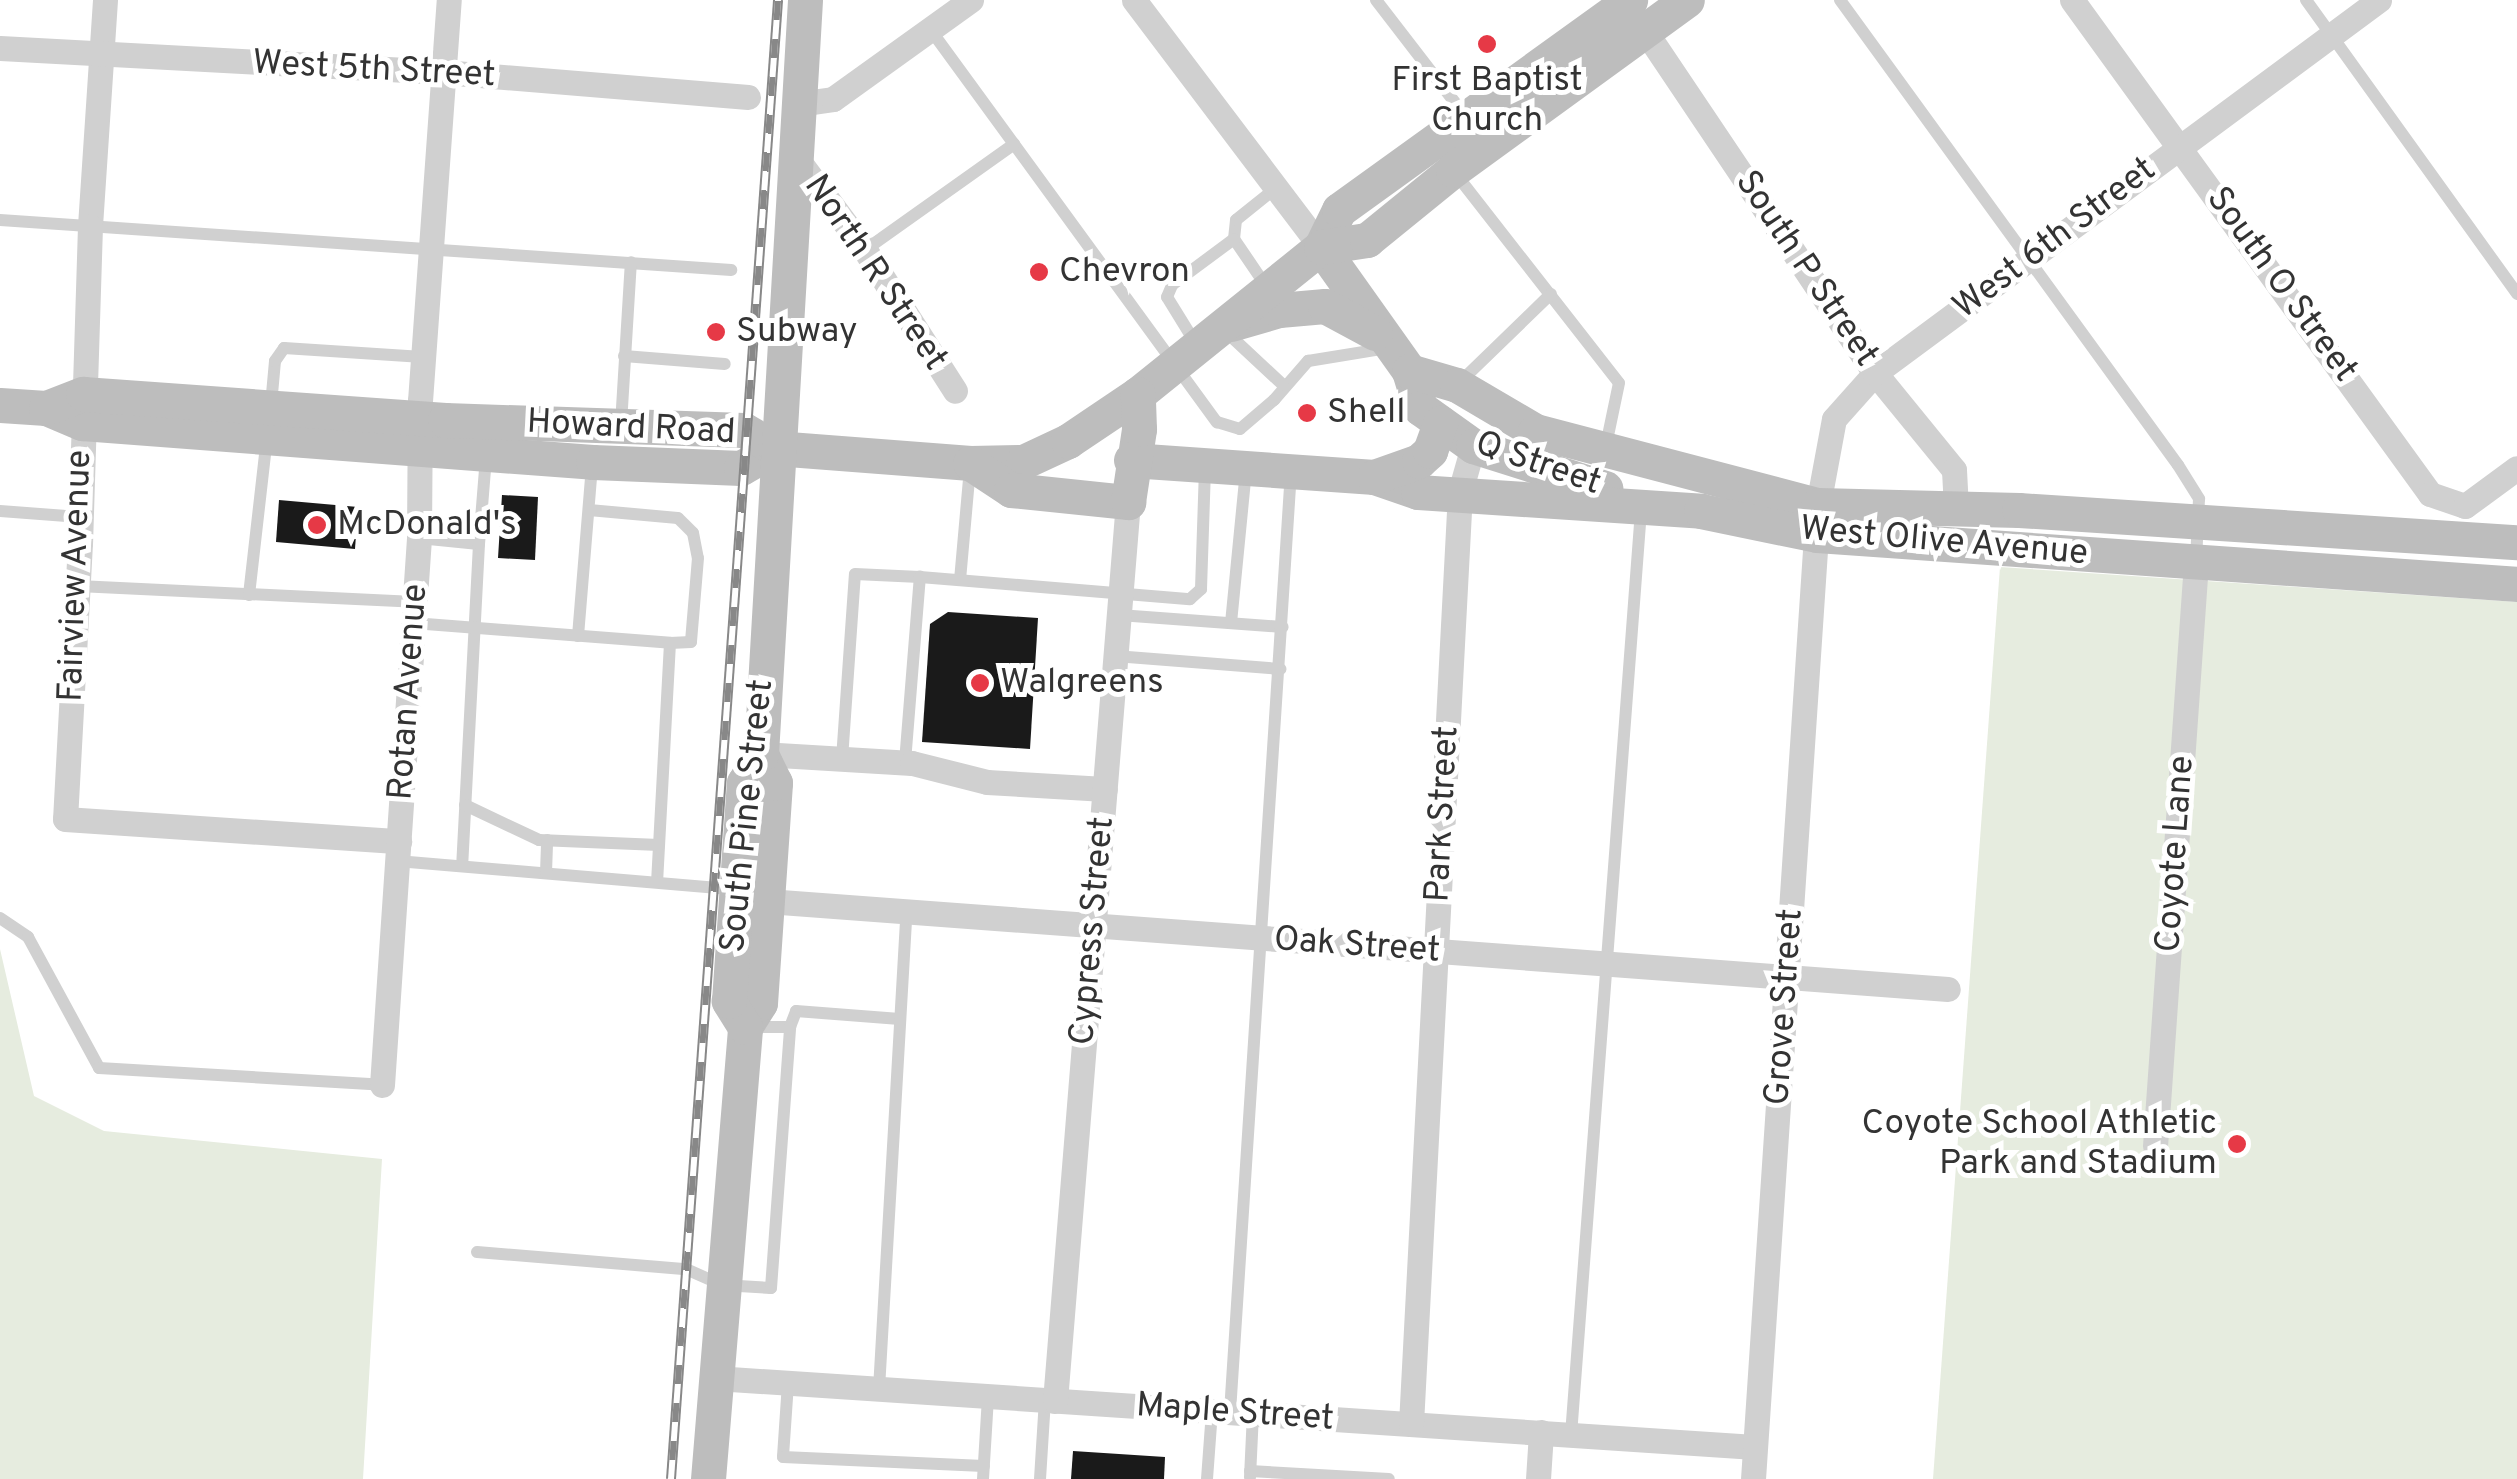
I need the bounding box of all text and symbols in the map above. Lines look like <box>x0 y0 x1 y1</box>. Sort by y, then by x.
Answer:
marker: First Baptist Church <box>1476 33 1498 55</box>
street label: West 5th Street <box>251 43 497 97</box>
place label: First Baptist Church <box>1391 60 1583 142</box>
street label: West 6th Street <box>1946 149 2164 329</box>
street label: South P Street <box>1725 163 1887 375</box>
street label: North R Street <box>794 167 956 379</box>
street label: South O Street <box>2196 180 2366 390</box>
place label: Chevron <box>1059 251 1190 293</box>
marker: Chevron <box>1028 261 1050 283</box>
place label: Subway <box>736 311 858 353</box>
marker: Subway <box>705 321 727 343</box>
place label: Shell <box>1327 392 1405 434</box>
street label: Howard Road <box>526 402 736 454</box>
marker: Shell <box>1296 402 1318 424</box>
street label: Q Street <box>1470 423 1606 505</box>
street label: Fairview Avenue <box>51 449 101 703</box>
place label: McDonald's <box>337 504 517 546</box>
street label: West Olive Avenue <box>1798 508 2090 576</box>
marker: McDonald's <box>306 514 328 536</box>
street label: Rotan Avenue <box>380 582 438 802</box>
place label: Walgreens <box>1000 662 1164 704</box>
marker: Walgreens <box>969 672 991 694</box>
street label: South Pine Street <box>713 677 783 955</box>
street label: Park Street <box>1417 725 1469 903</box>
street label: Coyote Lane <box>2148 754 2204 954</box>
street label: Cypress Street <box>1062 815 1124 1047</box>
street label: Grove Street <box>1757 907 1813 1107</box>
street label: Oak Street <box>1272 919 1442 973</box>
place label: Coyote School Athletic Park and Stadium <box>1860 1103 2217 1185</box>
marker: Coyote School Athletic Park and Stadium <box>2226 1133 2248 1155</box>
street label: Maple Street <box>1135 1385 1335 1441</box>

